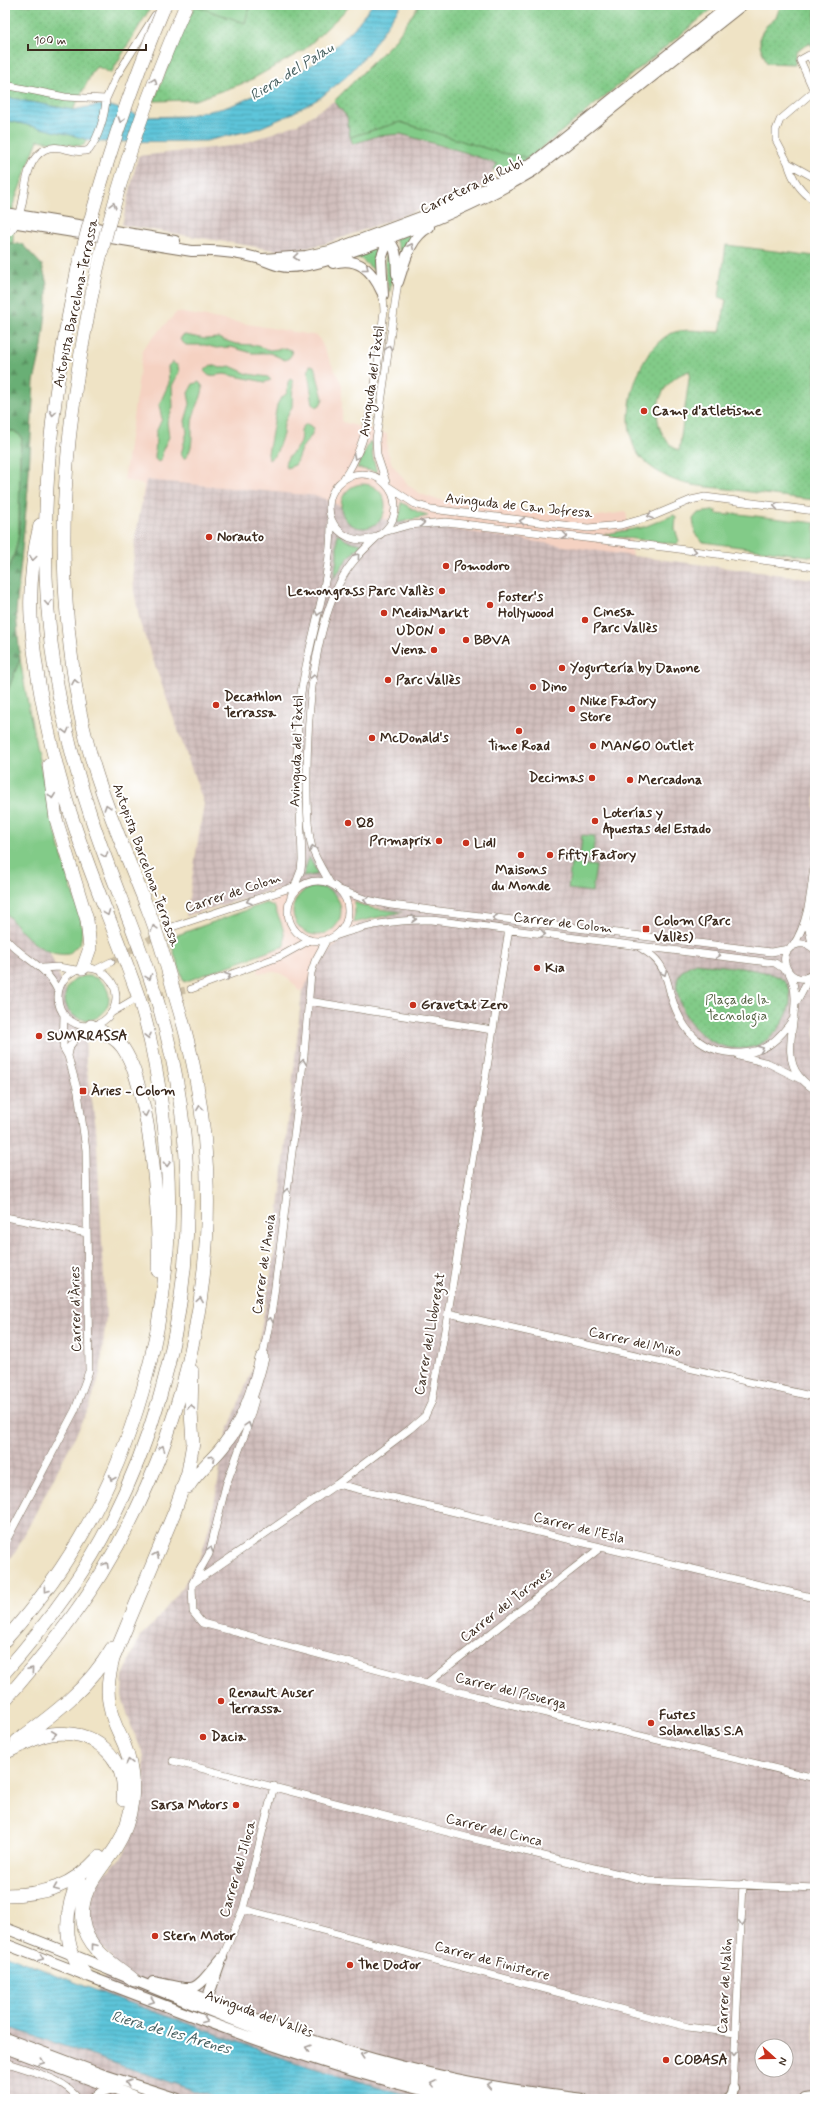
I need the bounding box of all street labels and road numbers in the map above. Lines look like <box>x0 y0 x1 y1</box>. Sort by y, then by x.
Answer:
street label: Carretera de Rubí <box>417 153 527 219</box>
street label: Autopista Barcelona-Terrassa <box>49 216 103 389</box>
street label: Avinguda del Tèxtil <box>355 324 390 438</box>
street label: Avinguda de Can Jofresa <box>444 489 594 524</box>
street label: Avinguda del Tèxtil <box>286 695 309 807</box>
street label: Autopista Barcelona-Terrassa <box>108 781 184 950</box>
street label: Carrer de Colom <box>183 869 283 917</box>
street label: Carrer de Colom <box>512 908 614 938</box>
street label: Carrer de l'Anoia <box>248 1212 280 1316</box>
street label: Carrer d'Àries <box>66 1266 86 1352</box>
street label: Carrer del Llobregat <box>410 1271 452 1397</box>
street label: Carrer del Miño <box>587 1323 683 1361</box>
street label: Carrer de l'Esla <box>532 1508 627 1548</box>
street label: Carrer del Tormes <box>456 1563 556 1647</box>
street label: Carrer del Pisuerga <box>453 1668 569 1714</box>
street label: Carrer del Cinca <box>444 1809 544 1851</box>
street label: Carrer del Jiloca <box>216 1818 261 1920</box>
street label: Carrer de Finisterre <box>432 1937 552 1985</box>
street label: Carrer de Nalón <box>714 1938 736 2034</box>
street label: Avinguda del Vallès <box>202 1986 315 2043</box>

